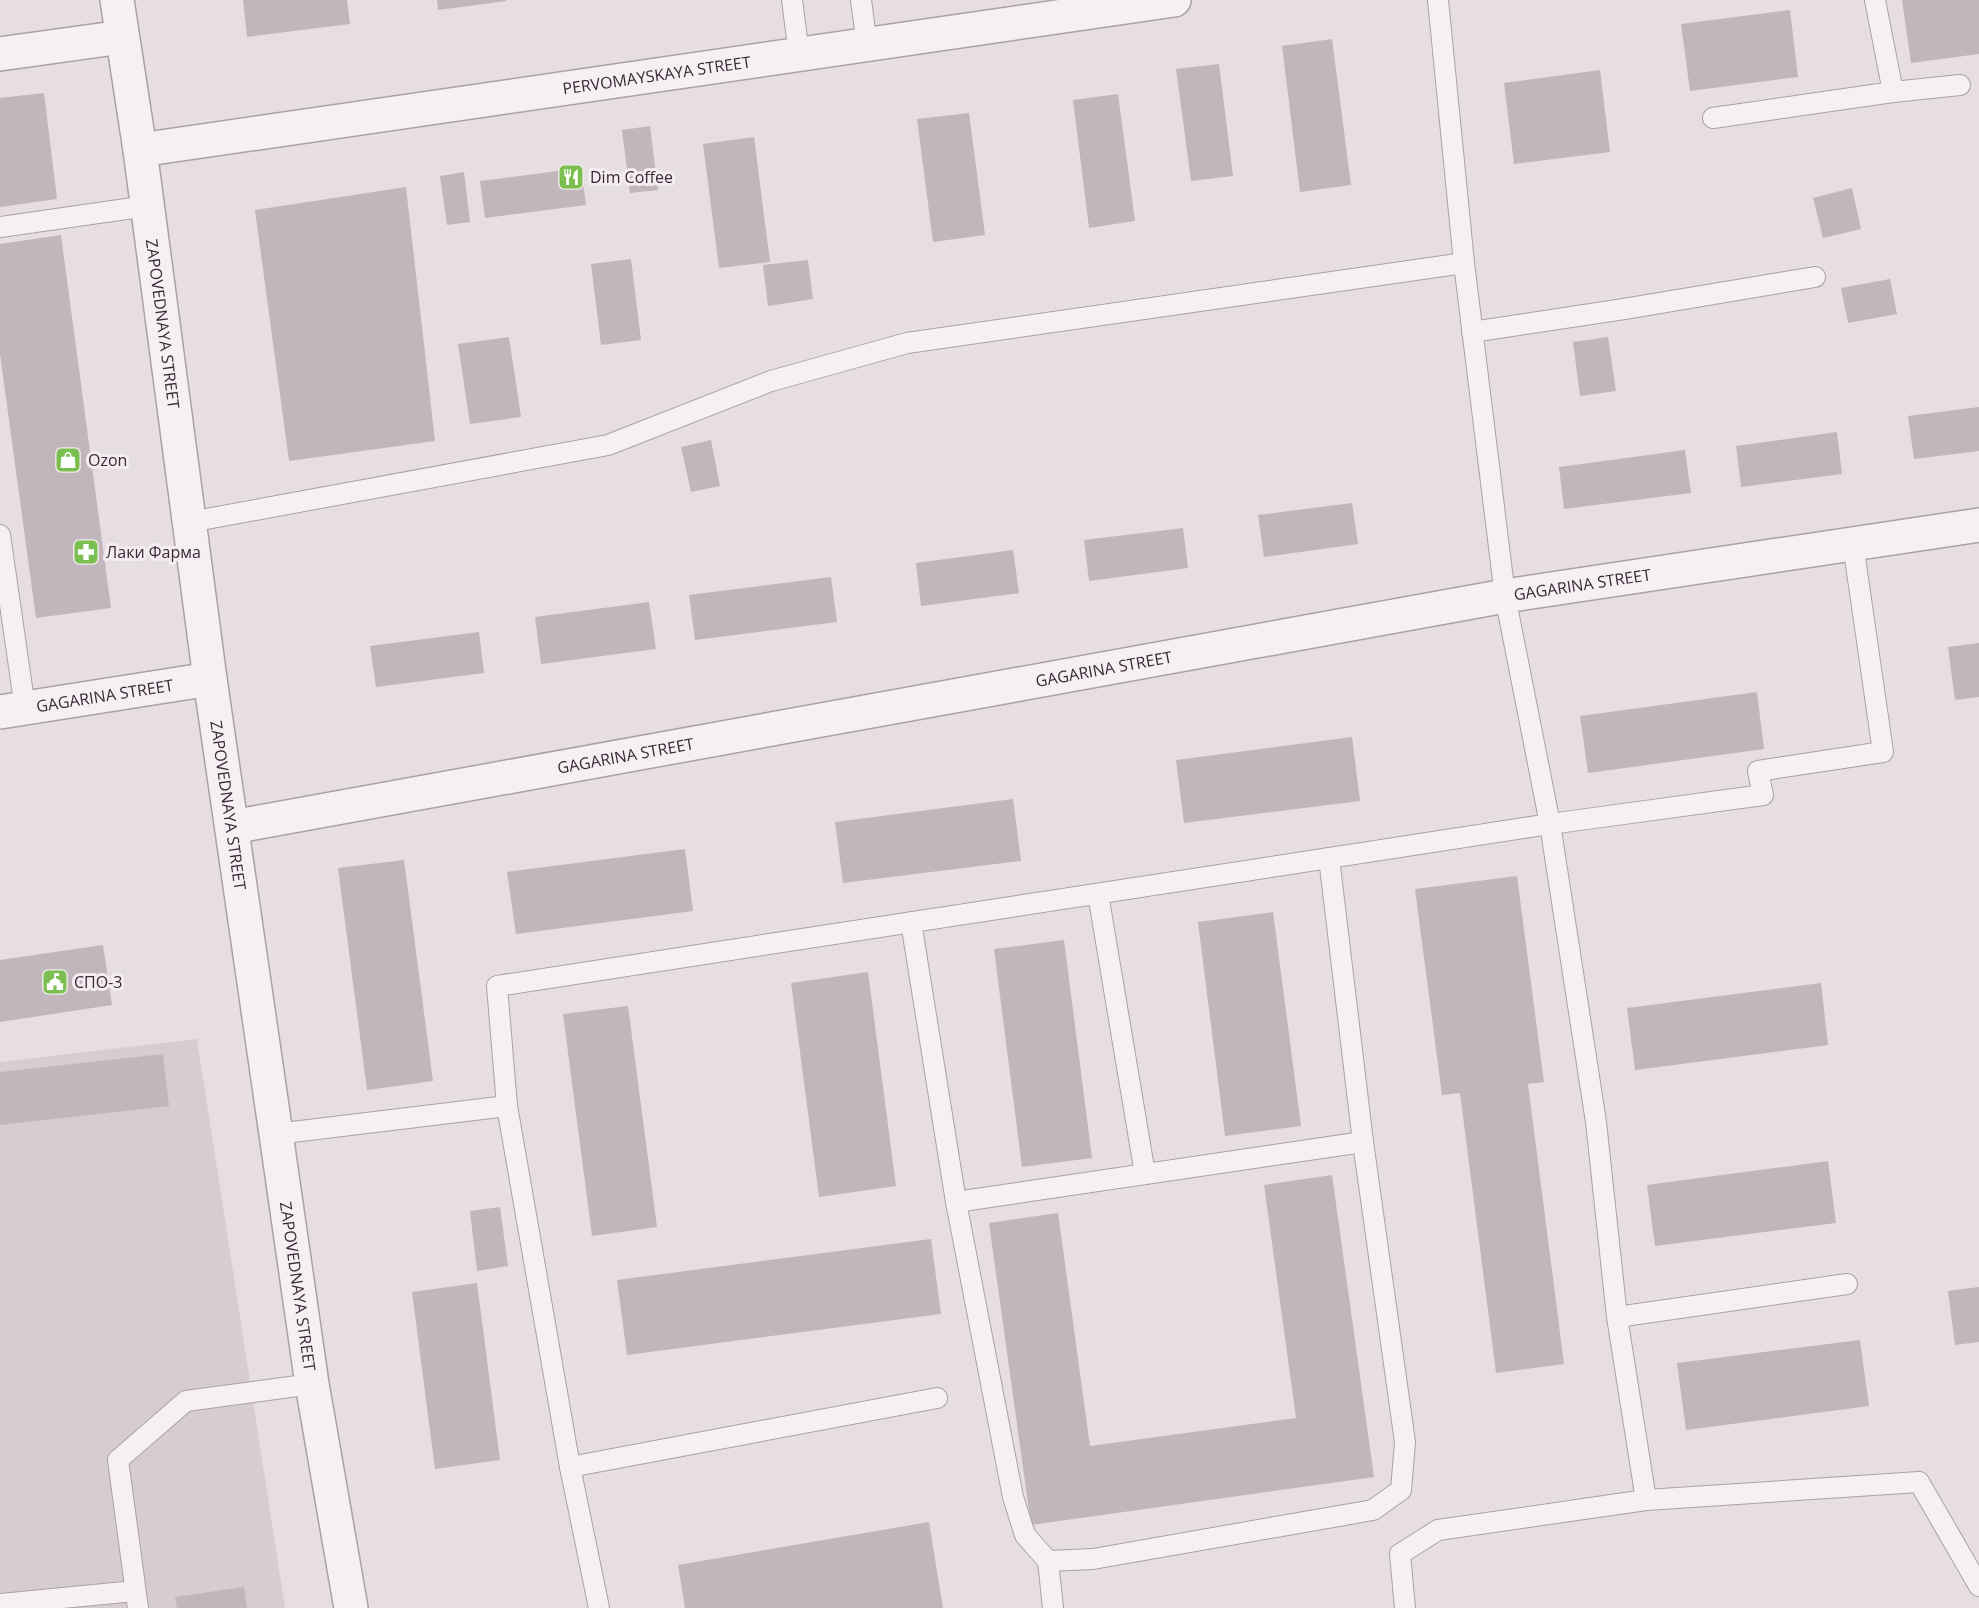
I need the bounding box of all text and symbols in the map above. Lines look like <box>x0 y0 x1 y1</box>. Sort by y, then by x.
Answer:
street label: PERVOMAYSKAYA STREET <box>561 51 752 100</box>
restaurant icon: Dim Coffee <box>556 162 586 192</box>
place label: Dim Coffee <box>590 166 673 188</box>
street label: ZAPOVEDNAYA STREET <box>141 238 185 410</box>
shop icon: Ozon <box>53 445 83 475</box>
place label: Ozon <box>88 449 127 471</box>
pharmacy icon: Лаки Фарма <box>71 537 101 567</box>
place label: Лаки Фарма <box>106 541 201 563</box>
street label: GAGARINA STREET <box>1512 563 1653 606</box>
street label: GAGARINA STREET <box>1034 646 1174 692</box>
street label: GAGARINA STREET <box>35 674 175 717</box>
street label: ZAPOVEDNAYA STREET <box>205 719 252 892</box>
street label: GAGARINA STREET <box>556 732 696 779</box>
public building icon: СПО-3 <box>40 967 70 997</box>
place label: СПО-3 <box>74 971 122 993</box>
street label: ZAPOVEDNAYA STREET <box>275 1200 321 1373</box>

